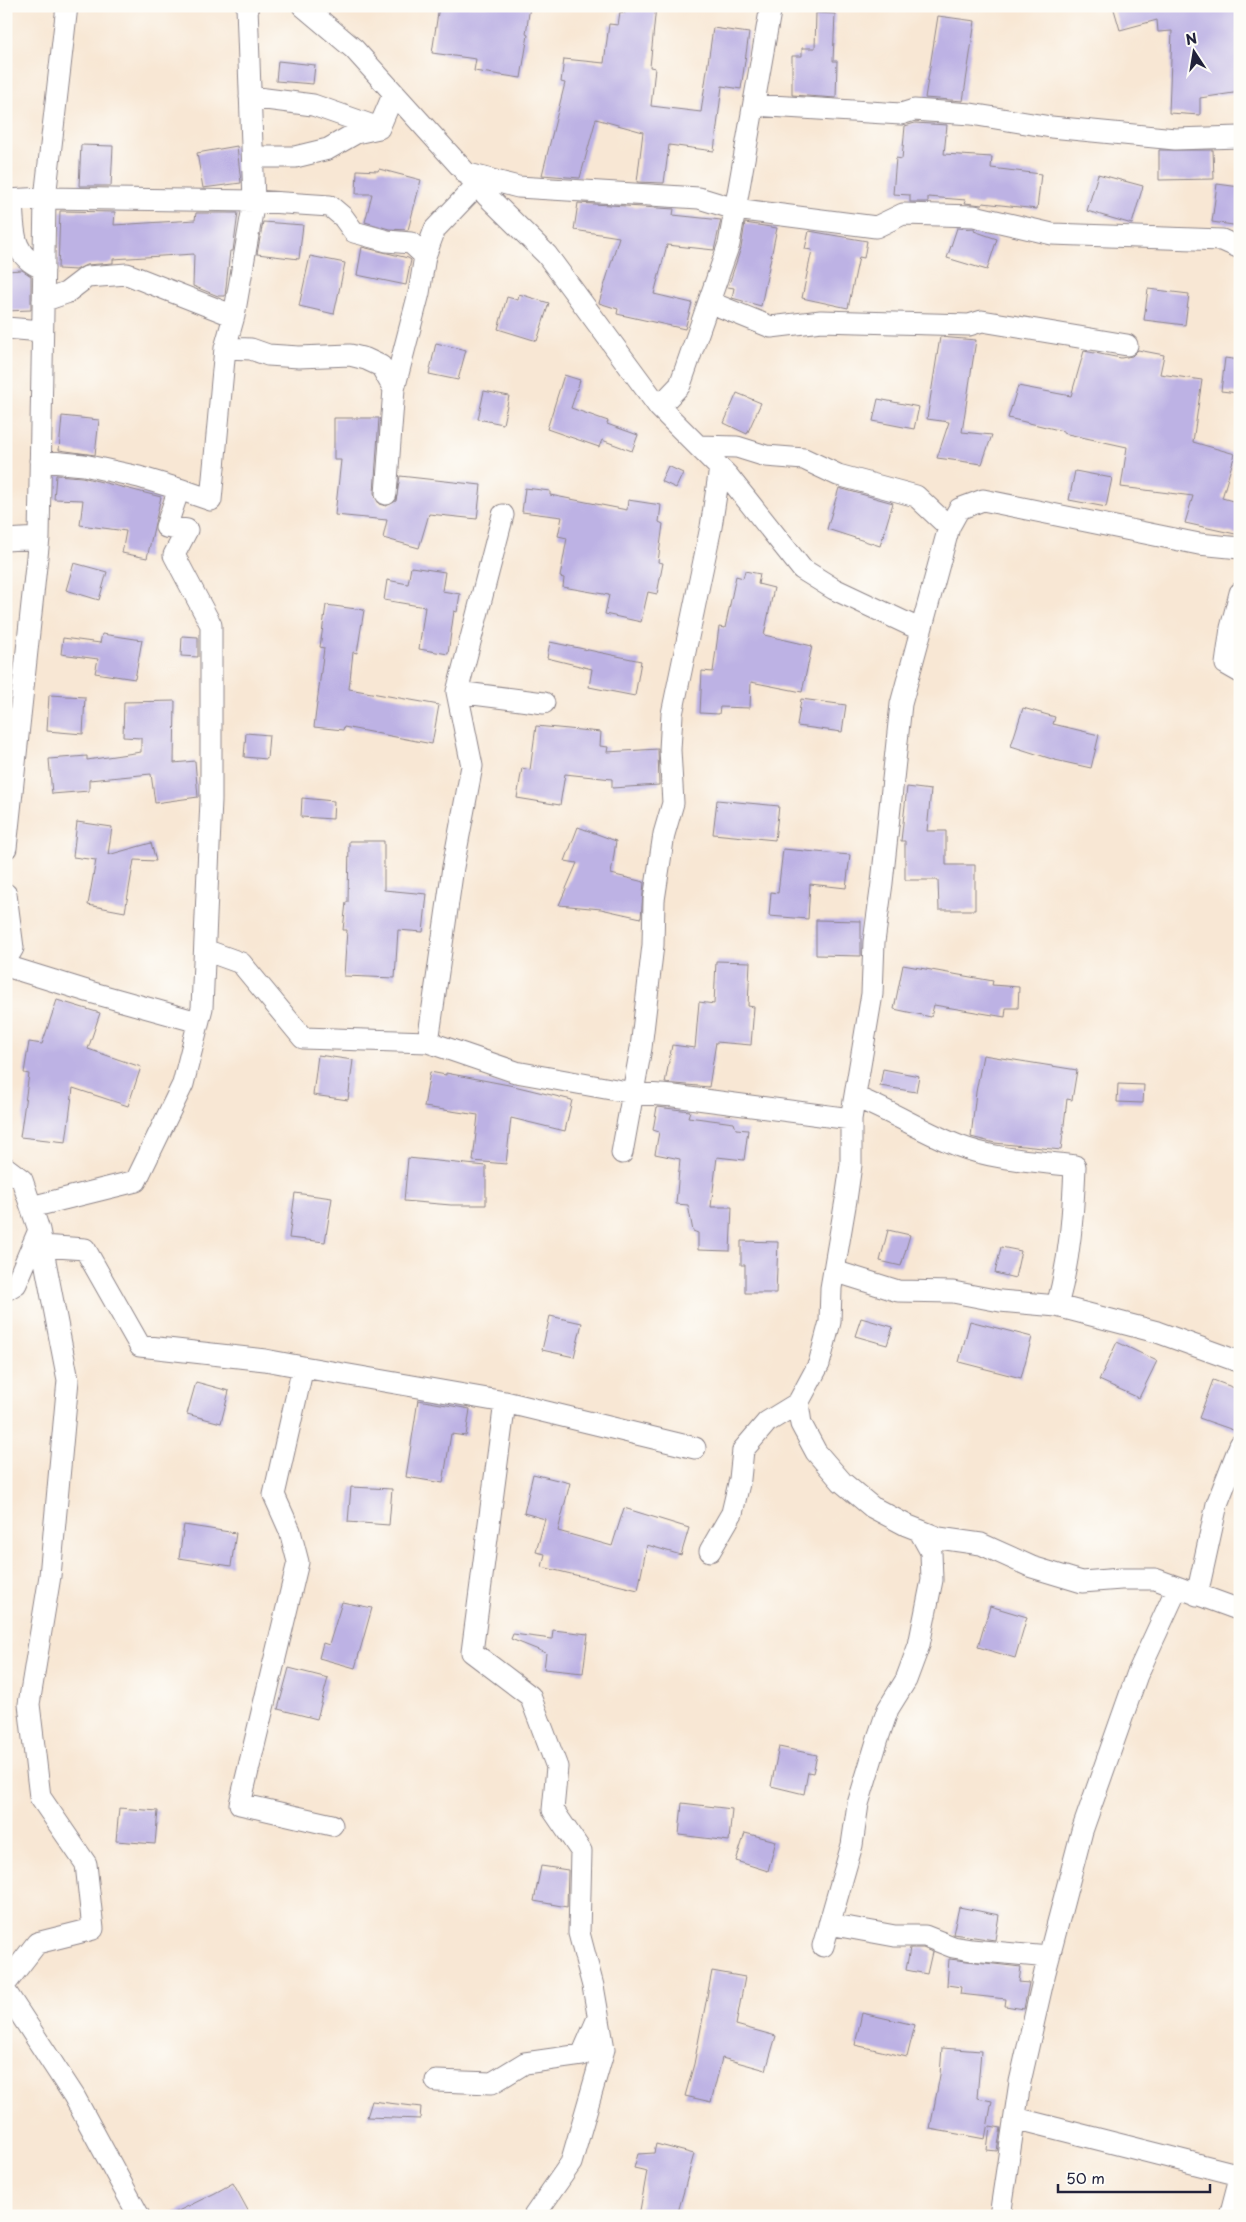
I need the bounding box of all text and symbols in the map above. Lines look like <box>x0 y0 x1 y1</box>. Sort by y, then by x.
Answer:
text: N <box>1184 27 1199 50</box>
north arrow <box>1168 28 1218 78</box>
scale bar <box>1058 2162 1211 2194</box>
text: 50 m <box>1066 2166 1105 2189</box>

